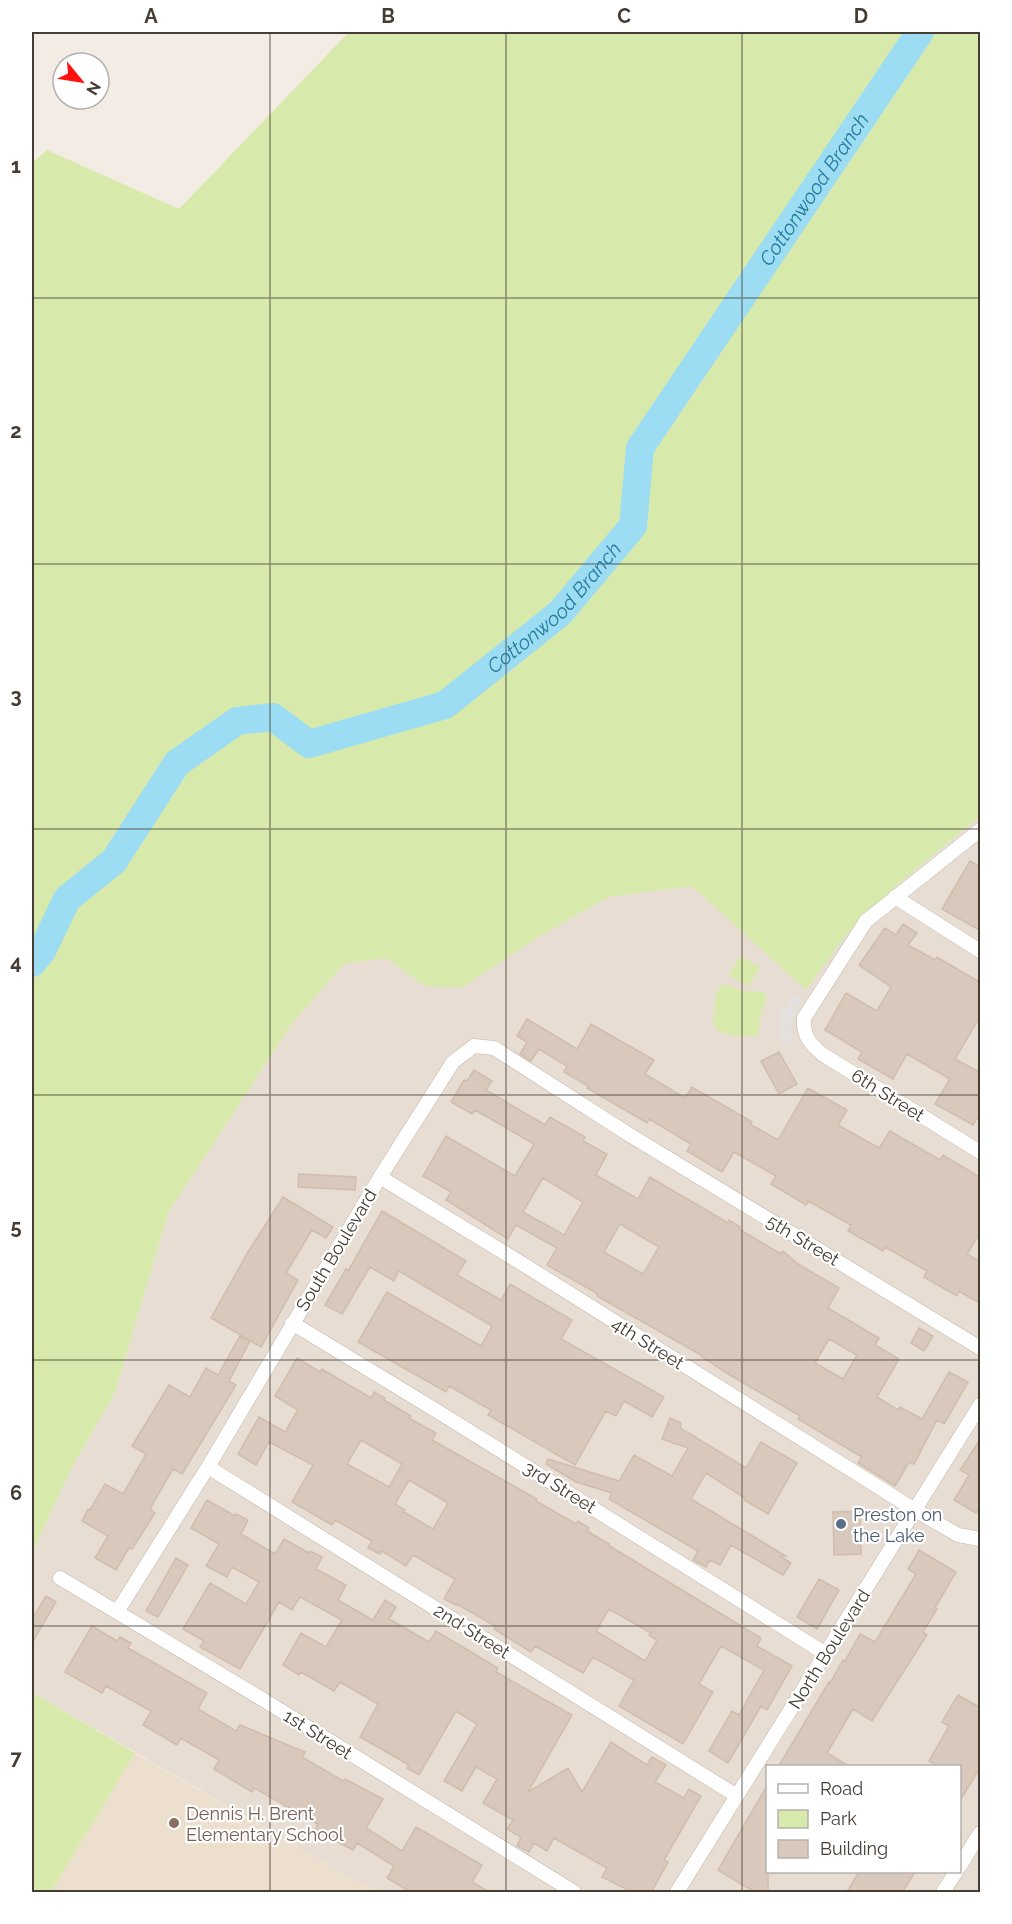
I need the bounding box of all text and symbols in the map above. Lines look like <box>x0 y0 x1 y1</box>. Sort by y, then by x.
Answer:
text: A <box>144 4 158 28</box>
text: B <box>381 4 395 28</box>
text: C <box>617 4 631 28</box>
text: D <box>854 4 868 28</box>
north arrow <box>51 51 111 111</box>
text: N <box>82 78 105 98</box>
water label: Cottonwood Branch <box>754 109 874 270</box>
text: 1 <box>11 154 21 178</box>
text: 2 <box>10 419 22 443</box>
water label: Cottonwood Branch <box>482 537 626 678</box>
text: 3 <box>10 684 22 708</box>
text: 4 <box>10 950 22 974</box>
street label: 6th Street <box>848 1064 928 1126</box>
street label: South Boulevard <box>291 1185 381 1315</box>
street label: 5th Street <box>763 1210 843 1270</box>
text: 5 <box>10 1215 22 1239</box>
street label: 4th Street <box>608 1313 688 1373</box>
street label: 3rd Street <box>520 1457 600 1517</box>
text: 6 <box>10 1481 22 1505</box>
place label: Preston on the Lake <box>853 1504 942 1546</box>
marker: Preston on the Lake <box>834 1517 848 1531</box>
street label: North Boulevard <box>784 1585 874 1713</box>
street label: 2nd Street <box>430 1599 514 1663</box>
street label: 1st Street <box>280 1705 356 1763</box>
text: 7 <box>10 1746 22 1770</box>
legend <box>766 1765 961 1873</box>
text: Road <box>820 1778 863 1799</box>
place label: Dennis H. Brent Elementary School <box>186 1803 344 1845</box>
text: Park <box>820 1808 857 1829</box>
marker: Dennis H. Brent Elementary School <box>167 1816 181 1830</box>
text: Building <box>820 1838 888 1859</box>

